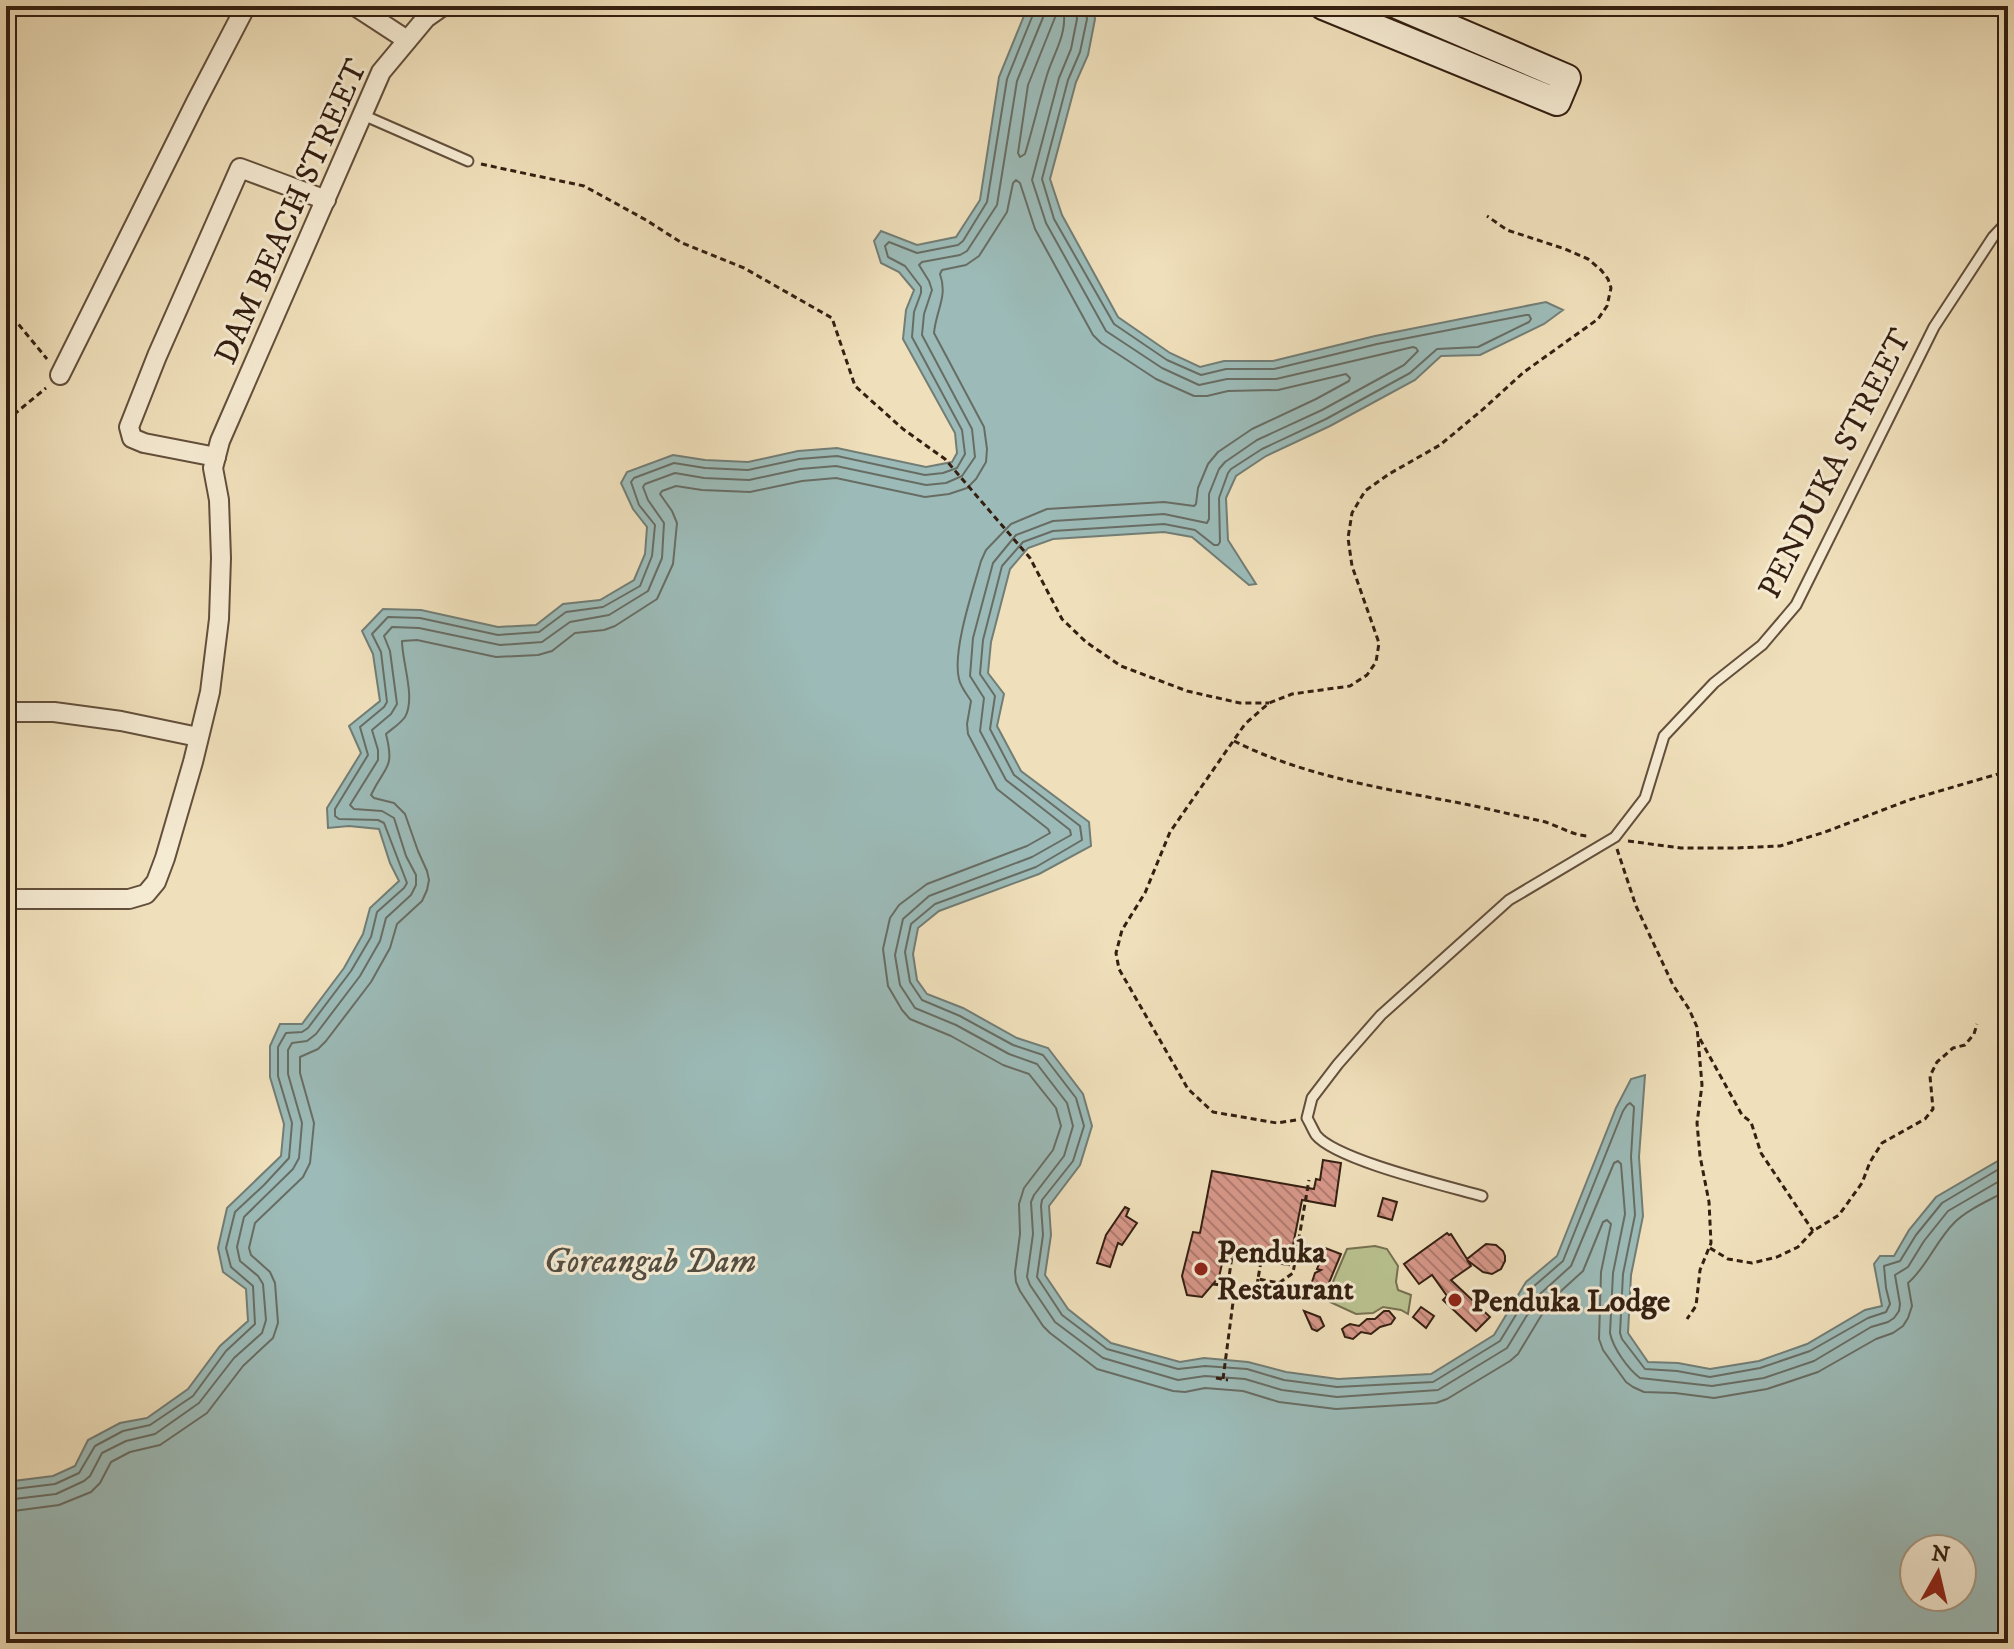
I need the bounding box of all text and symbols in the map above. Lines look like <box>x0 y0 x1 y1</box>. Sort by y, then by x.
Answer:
street label: DAM BEACH STREET <box>206 53 377 371</box>
street label: PENDUKA STREET <box>1750 322 1921 606</box>
place label: Penduka Restaurant <box>1217 1233 1354 1310</box>
water label: Goreangab Dam <box>544 1241 756 1283</box>
marker: Penduka Restaurant <box>1192 1260 1210 1278</box>
place label: Penduka Lodge <box>1471 1282 1670 1322</box>
marker: Penduka Lodge <box>1446 1291 1464 1309</box>
north arrow <box>1898 1533 1978 1613</box>
text: N <box>1930 1540 1951 1569</box>

